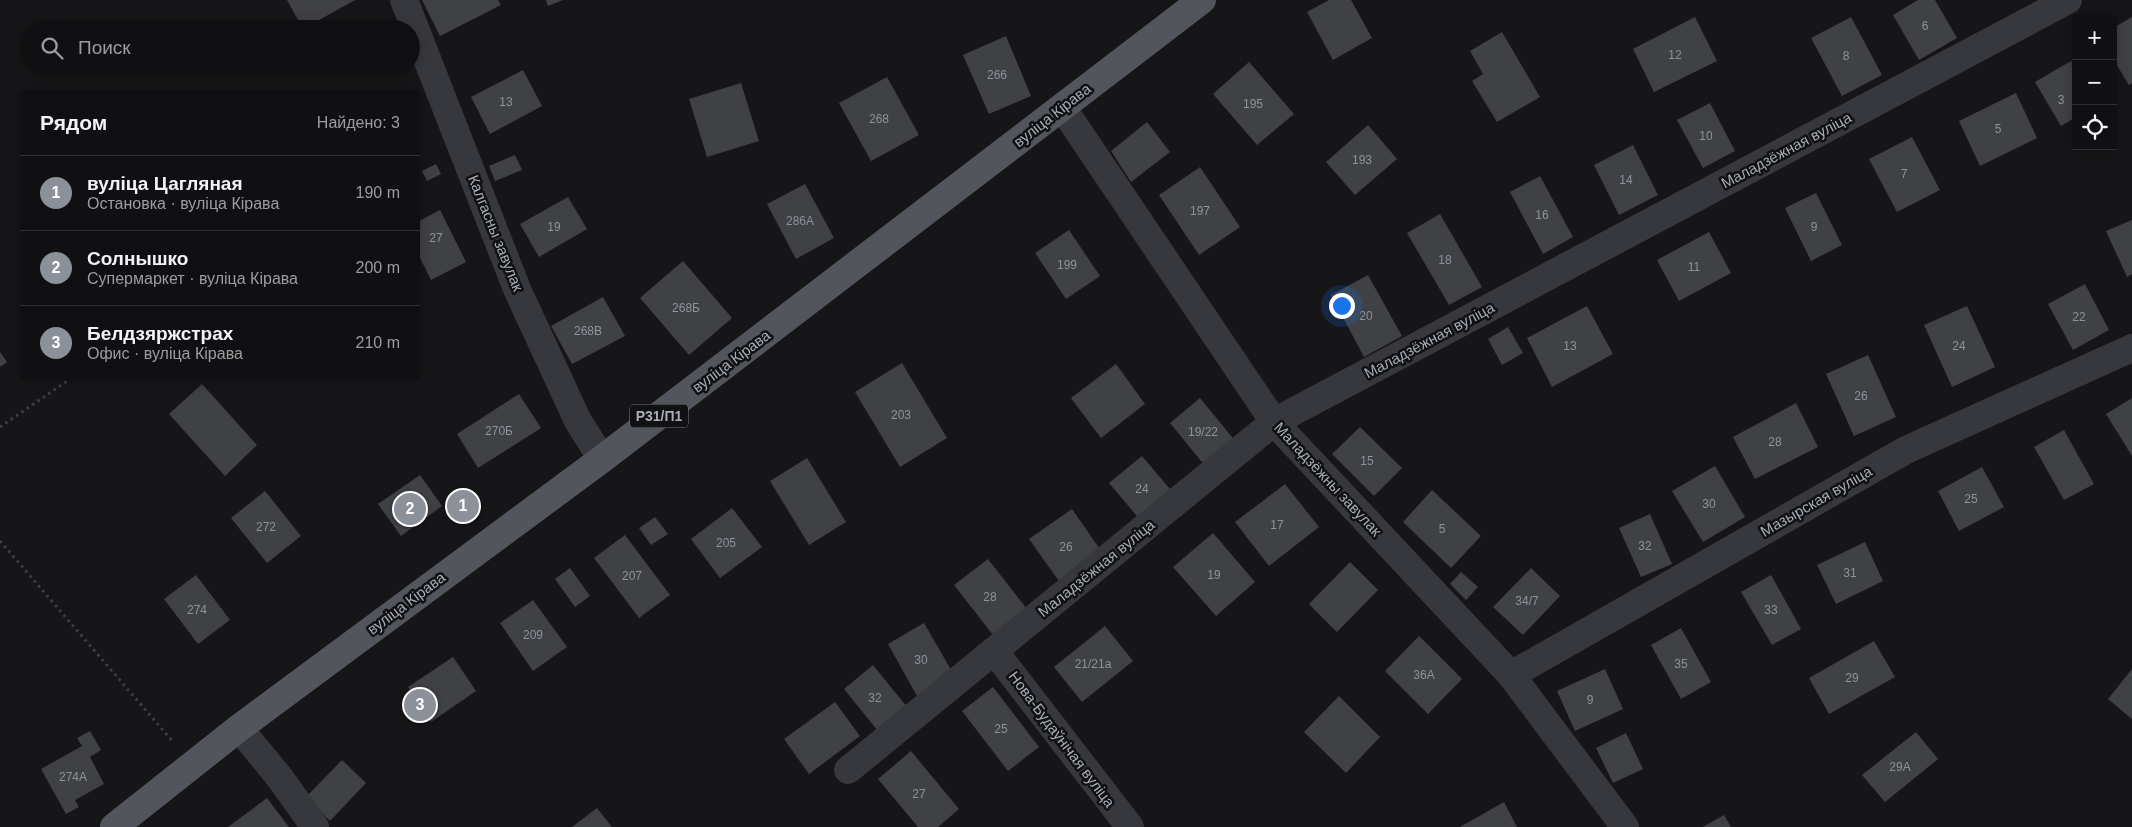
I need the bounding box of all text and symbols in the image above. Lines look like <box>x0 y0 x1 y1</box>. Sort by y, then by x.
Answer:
map controls <box>2072 15 2117 150</box>
button: + <box>2072 15 2117 60</box>
house number: 6 <box>1922 19 1929 33</box>
search box <box>20 20 420 75</box>
icon: search <box>38 34 66 62</box>
text: Поиск <box>78 37 131 58</box>
house number: 12 <box>1668 48 1682 62</box>
house number: 8 <box>1843 49 1850 63</box>
button: − <box>2072 60 2117 105</box>
house number: 266 <box>987 68 1007 82</box>
street label: вуліца Кірава <box>1010 79 1094 150</box>
house number: 3 <box>2058 93 2065 107</box>
house number: 13 <box>499 95 513 109</box>
house number: 195 <box>1243 97 1263 111</box>
button: locate <box>2072 105 2117 150</box>
street label: Маладзёжная вуліца <box>1718 108 1855 192</box>
text: Рядом <box>40 111 107 134</box>
house number: 268 <box>869 112 889 126</box>
text: Найдено: 3 <box>317 114 400 131</box>
house number: 5 <box>1995 122 2002 136</box>
house number: 10 <box>1699 129 1713 143</box>
house number: 193 <box>1352 153 1372 167</box>
house number: 7 <box>1901 167 1908 181</box>
street label: Калгасны завулак <box>465 172 527 294</box>
text: вуліца Цагляная <box>87 173 243 194</box>
house number: 14 <box>1619 173 1633 187</box>
text: 1 <box>52 184 60 201</box>
text: 190 m <box>356 184 400 201</box>
text: Остановка · вуліца Кірава <box>87 195 279 212</box>
house number: 197 <box>1190 204 1210 218</box>
house number: 16 <box>1535 208 1549 222</box>
house number: 286А <box>786 214 814 228</box>
house number: 19 <box>547 220 561 234</box>
house number: 9 <box>1811 220 1818 234</box>
house number: 27 <box>429 231 443 245</box>
text: Солнышко <box>87 248 188 269</box>
house number: 18 <box>1438 253 1452 267</box>
house number: 199 <box>1057 258 1077 272</box>
text: 2 <box>52 259 60 276</box>
text: 200 m <box>356 259 400 276</box>
house number: 11 <box>1688 260 1701 274</box>
text: Супермаркет · вуліца Кірава <box>87 270 298 287</box>
your location <box>1329 293 1355 319</box>
street label: Маладзёжная вуліца <box>1361 298 1498 382</box>
house number: 268Б <box>672 301 700 315</box>
house number: 20 <box>1359 309 1373 323</box>
house number: 22 <box>2072 310 2086 324</box>
text: Белдзяржстрах <box>87 323 233 344</box>
house number: 268В <box>574 324 602 338</box>
street label: вуліца Кірава <box>689 326 774 396</box>
text: 3 <box>52 334 60 351</box>
text: 210 m <box>356 334 400 351</box>
house number: 13 <box>1563 339 1577 353</box>
house number: 24 <box>1952 339 1966 353</box>
text: Офис · вуліца Кірава <box>87 345 243 362</box>
house number: 26 <box>1854 389 1868 403</box>
road number: Р31/П1 <box>630 404 688 428</box>
house number: 203 <box>891 408 911 422</box>
street label: Маладзёжны завулак <box>1271 419 1385 540</box>
house number: 270Б <box>485 424 513 438</box>
house number: 19/22 <box>1188 425 1218 439</box>
house number: 28 <box>1768 435 1782 449</box>
house number: 15 <box>1360 454 1374 468</box>
street label: Мазырская вуліца <box>1757 462 1875 540</box>
house number: 24 <box>1135 482 1149 496</box>
pin: 1 <box>447 487 479 525</box>
pin: 2 <box>394 490 426 528</box>
house number: 25 <box>1964 492 1978 506</box>
house number: 30 <box>1702 497 1716 511</box>
street label: Маладзёжная вуліца <box>1034 515 1158 620</box>
house number: 17 <box>1270 518 1284 532</box>
house number: 272 <box>256 520 276 534</box>
house number: 5 <box>1439 522 1446 536</box>
house number: 205 <box>716 536 736 550</box>
house number: 32 <box>1638 539 1652 553</box>
house number: 26 <box>1059 540 1073 554</box>
house number: 31 <box>1843 566 1857 580</box>
street label: вуліца Кірава <box>364 568 449 638</box>
house number: 19 <box>1207 568 1221 582</box>
house number: 207 <box>622 569 642 583</box>
house number: 28 <box>983 590 997 604</box>
house number: 34/7 <box>1515 594 1539 608</box>
house number: 274 <box>187 603 207 617</box>
house number: 33 <box>1764 603 1778 617</box>
house number: 209 <box>523 628 543 642</box>
house number: 30 <box>914 653 928 667</box>
house number: 21/21а <box>1075 657 1112 671</box>
house number: 35 <box>1674 657 1688 671</box>
street label: Нова-Будаўнічая вуліца <box>1005 668 1119 811</box>
house number: 36А <box>1413 668 1435 682</box>
house number: 29 <box>1845 671 1859 685</box>
pin: 3 <box>404 686 436 724</box>
house number: 32 <box>868 691 882 705</box>
house number: 9 <box>1587 693 1594 707</box>
house number: 25 <box>994 722 1008 736</box>
house number: 29А <box>1889 760 1911 774</box>
house number: 274А <box>59 770 87 784</box>
house number: 27 <box>912 787 926 801</box>

